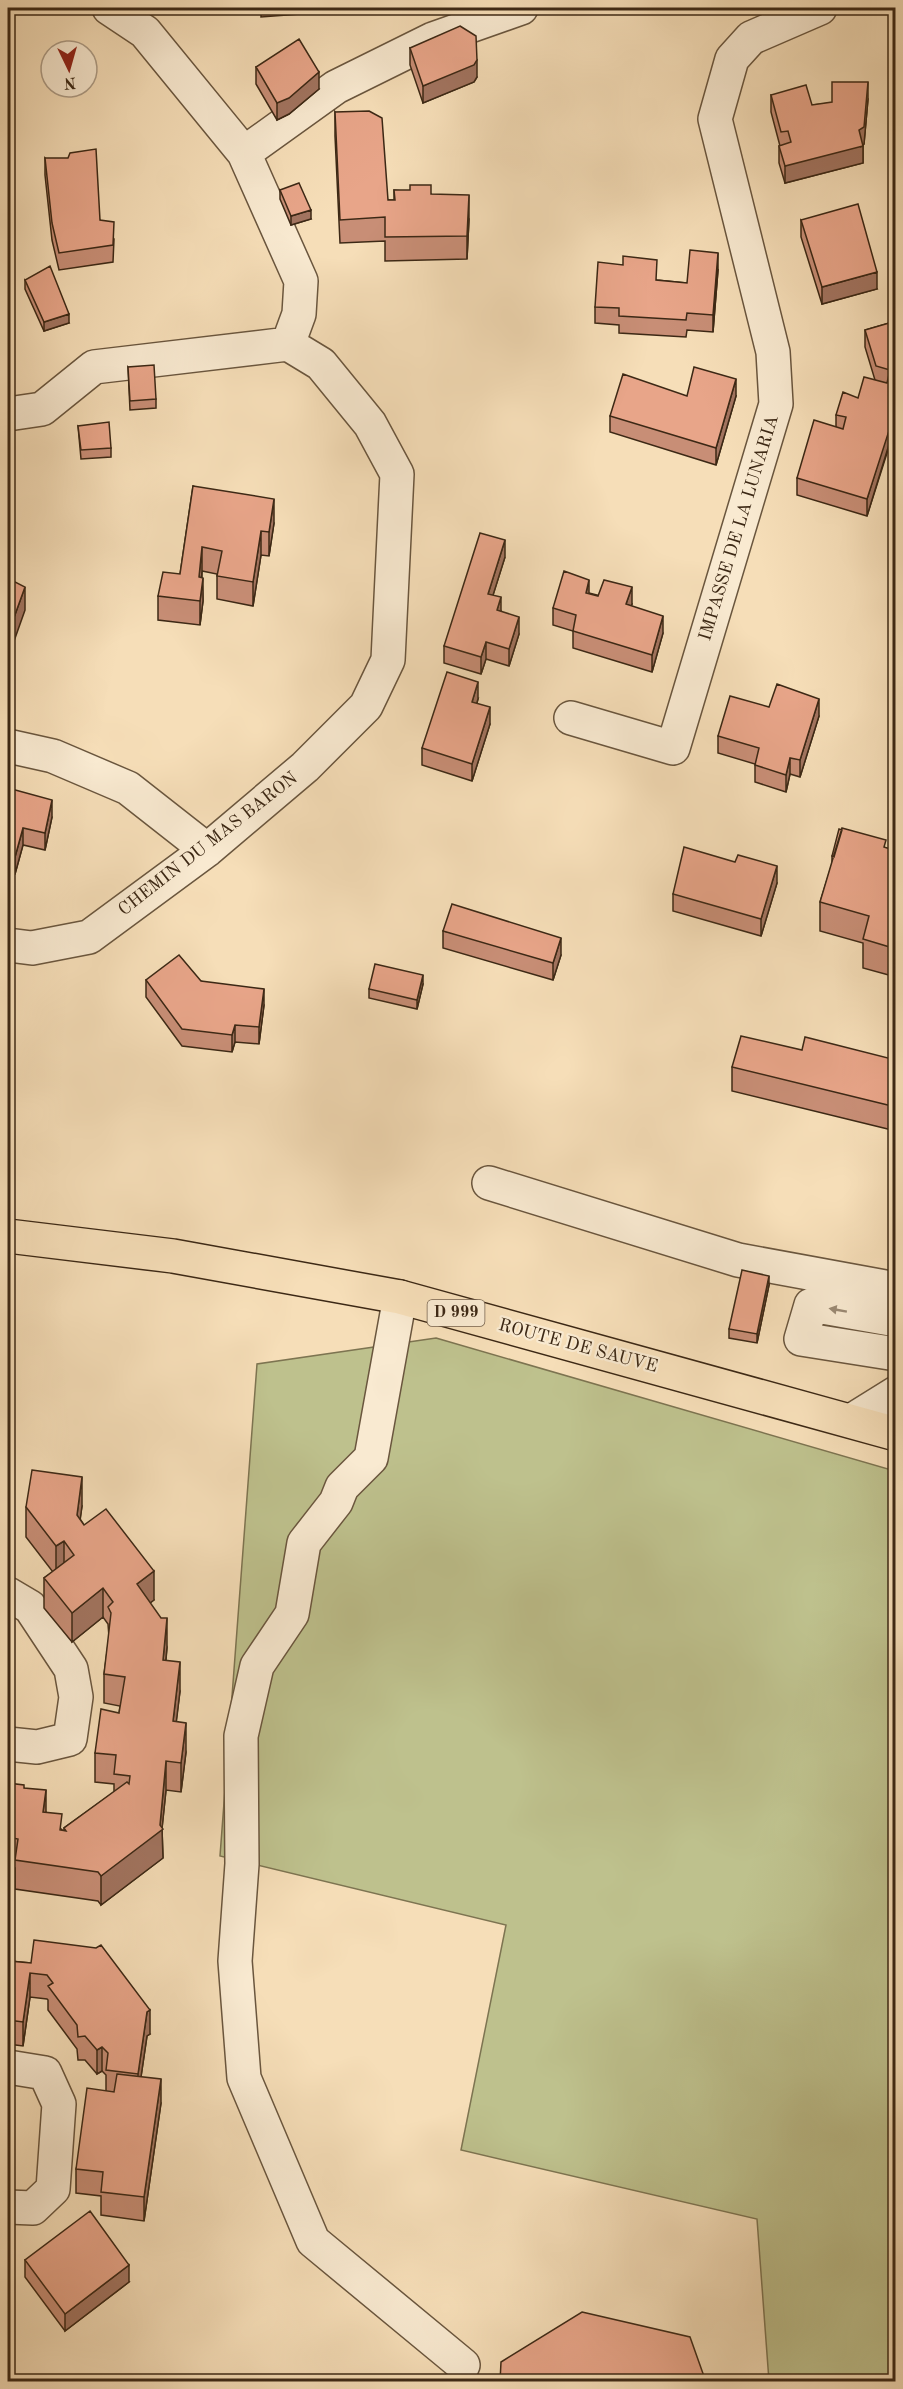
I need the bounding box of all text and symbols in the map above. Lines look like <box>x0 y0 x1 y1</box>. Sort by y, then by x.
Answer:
north arrow <box>39 39 99 99</box>
text: N <box>63 73 77 91</box>
street label: IMPASSE DE LA LUNARIA <box>696 413 782 643</box>
street label: CHEMIN DU MAS BARON <box>115 769 301 919</box>
road number: D 999 <box>428 1300 484 1326</box>
one-way arrow <box>828 1305 847 1314</box>
street label: ROUTE DE SAUVE <box>496 1316 660 1376</box>

